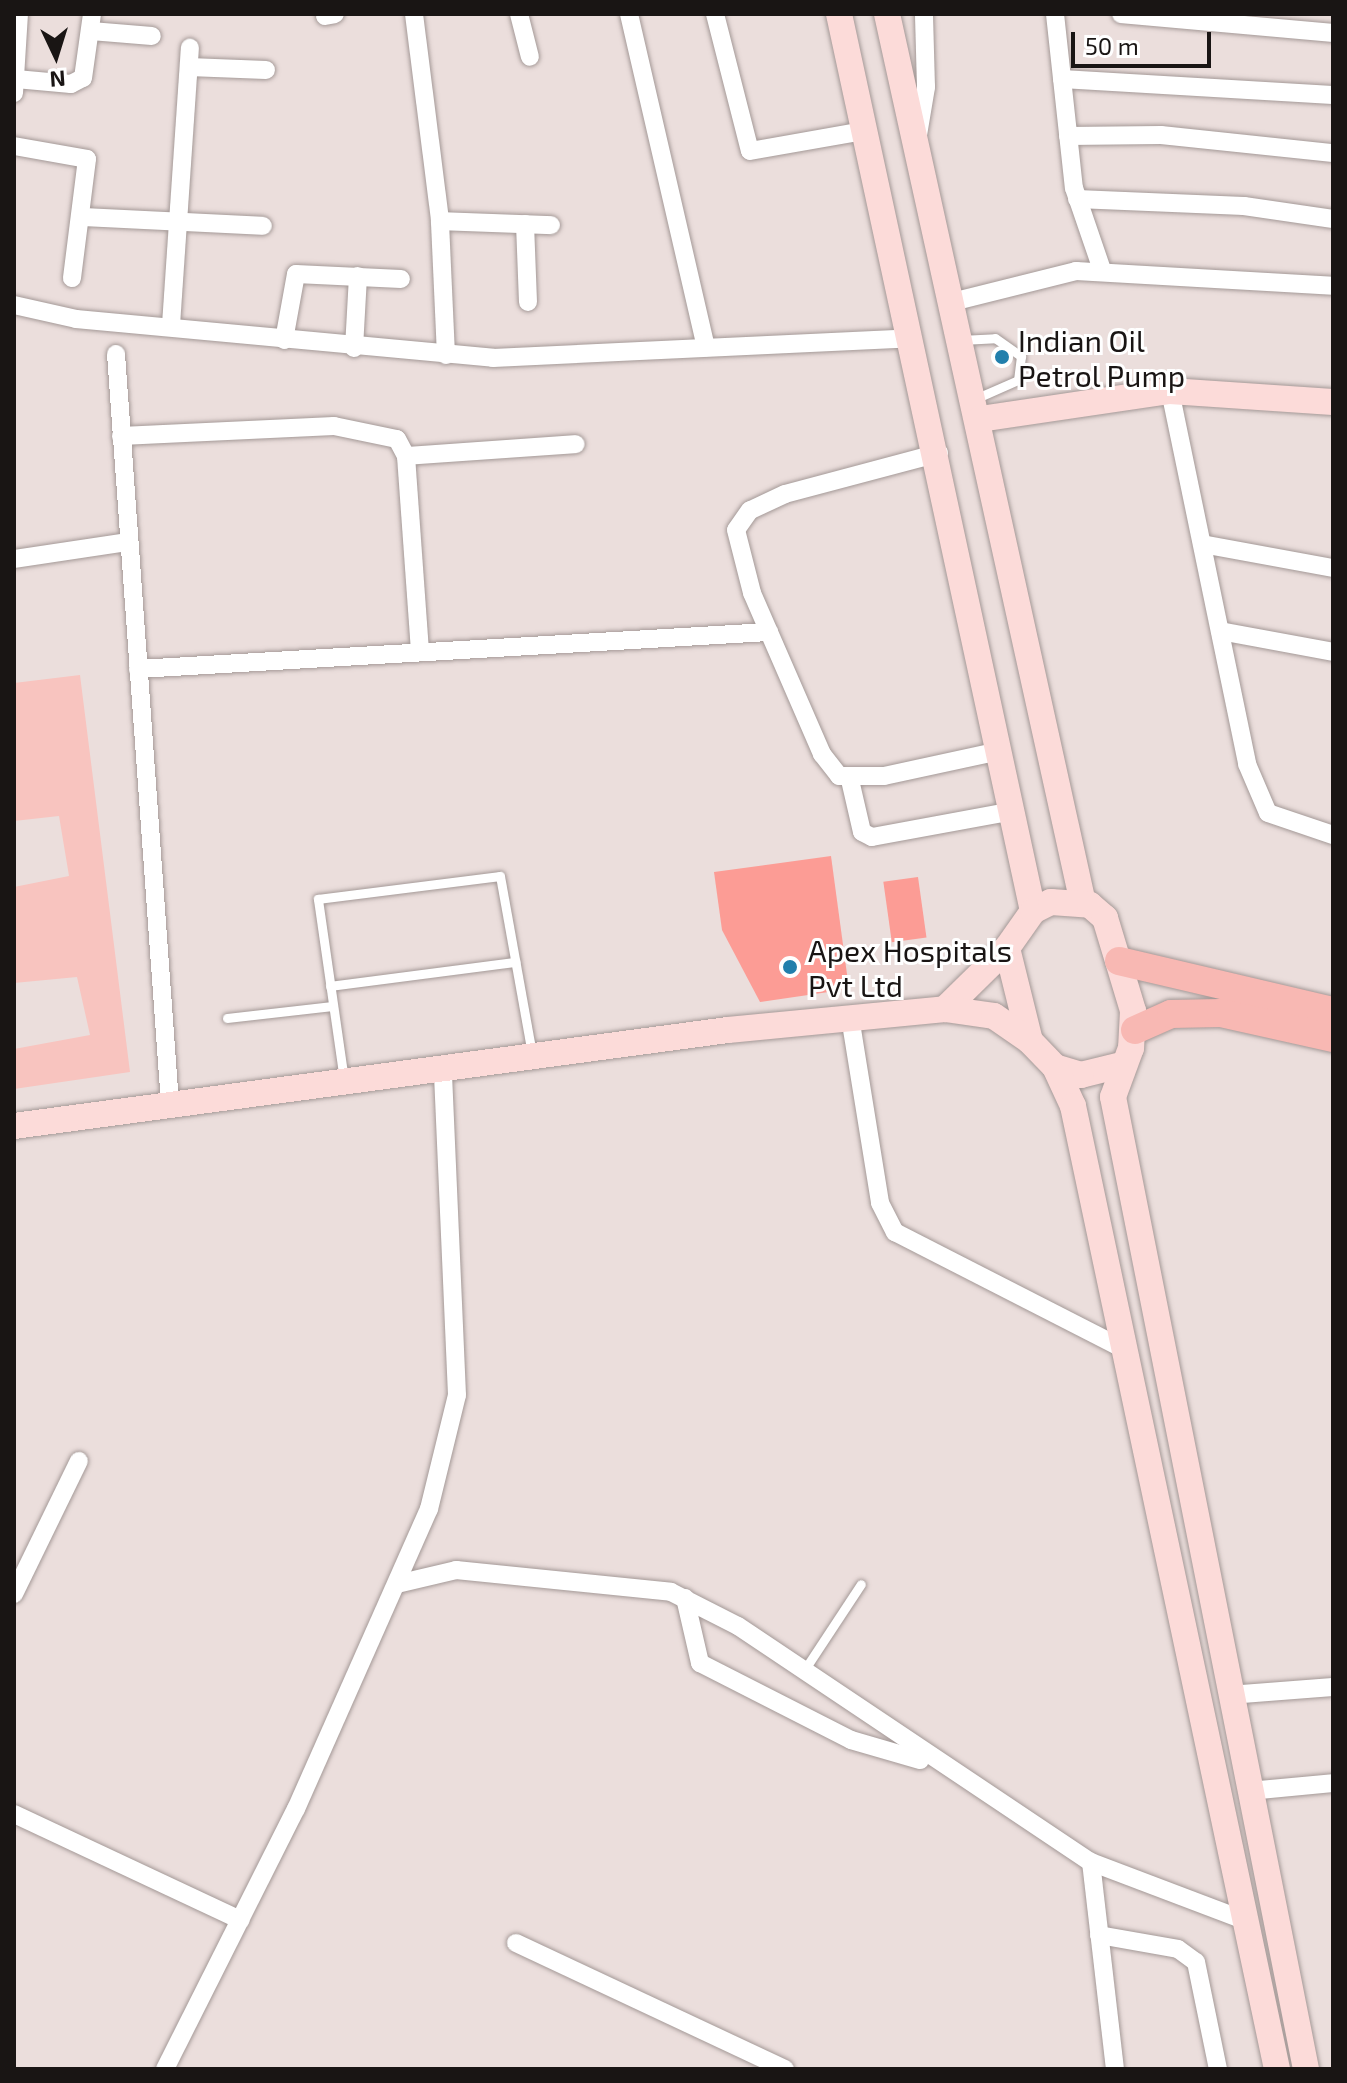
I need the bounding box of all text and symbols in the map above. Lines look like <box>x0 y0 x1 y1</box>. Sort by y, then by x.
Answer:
north arrow <box>16 16 96 96</box>
scale bar <box>1075 16 1215 66</box>
text: 50 m <box>1085 31 1139 60</box>
text: N <box>49 66 67 93</box>
place label: Indian Oil Petrol Pump <box>1018 322 1186 392</box>
marker: Indian Oil Petrol Pump <box>993 348 1011 366</box>
place label: Apex Hospitals Pvt Ltd <box>808 932 1012 1002</box>
marker: Apex Hospitals Pvt Ltd <box>779 956 801 978</box>

